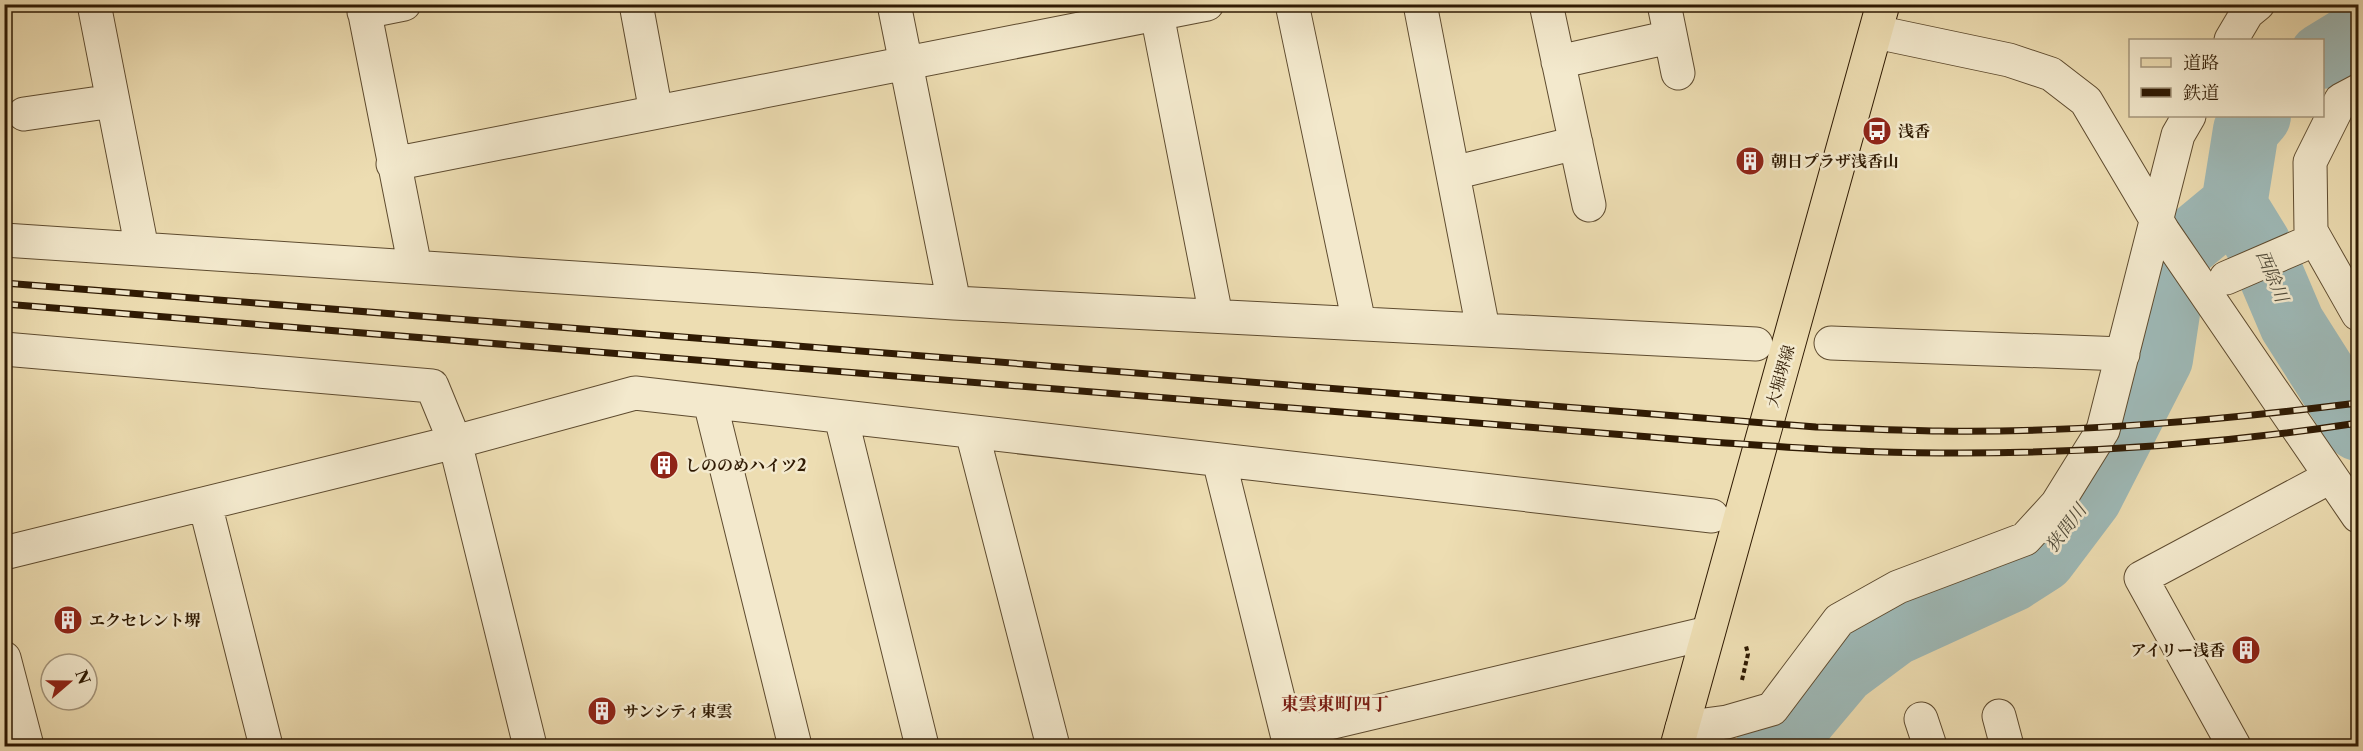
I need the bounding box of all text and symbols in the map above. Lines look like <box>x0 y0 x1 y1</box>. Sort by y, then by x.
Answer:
legend <box>2129 39 2324 117</box>
text: 道路 <box>2183 52 2219 74</box>
text: 鉄道 <box>2183 82 2219 104</box>
bus stop icon: 浅香 <box>1861 115 1893 147</box>
place label: 浅香 <box>1898 121 1930 141</box>
building icon: 朝日プラザ浅香山 <box>1734 145 1766 177</box>
place label: 朝日プラザ浅香山 <box>1771 151 1899 171</box>
water label: 西除川 <box>2251 247 2293 307</box>
street label: 大堀堺線 <box>1762 342 1798 410</box>
building icon: しののめハイツ2 <box>648 449 680 481</box>
place label: しののめハイツ2 <box>685 455 806 475</box>
water label: 狭間川 <box>2041 498 2092 556</box>
building icon: エクセレント堺 <box>52 604 84 636</box>
place label: エクセレント堺 <box>89 610 201 630</box>
building icon: アイリー浅香 <box>2230 634 2262 666</box>
place label: アイリー浅香 <box>2130 640 2225 660</box>
north arrow <box>39 652 99 712</box>
text: N <box>71 667 95 687</box>
district label: 東雲東町四丁 <box>1281 693 1389 715</box>
building icon: サンシティ東雲 <box>586 695 618 727</box>
place label: サンシティ東雲 <box>623 701 733 721</box>

